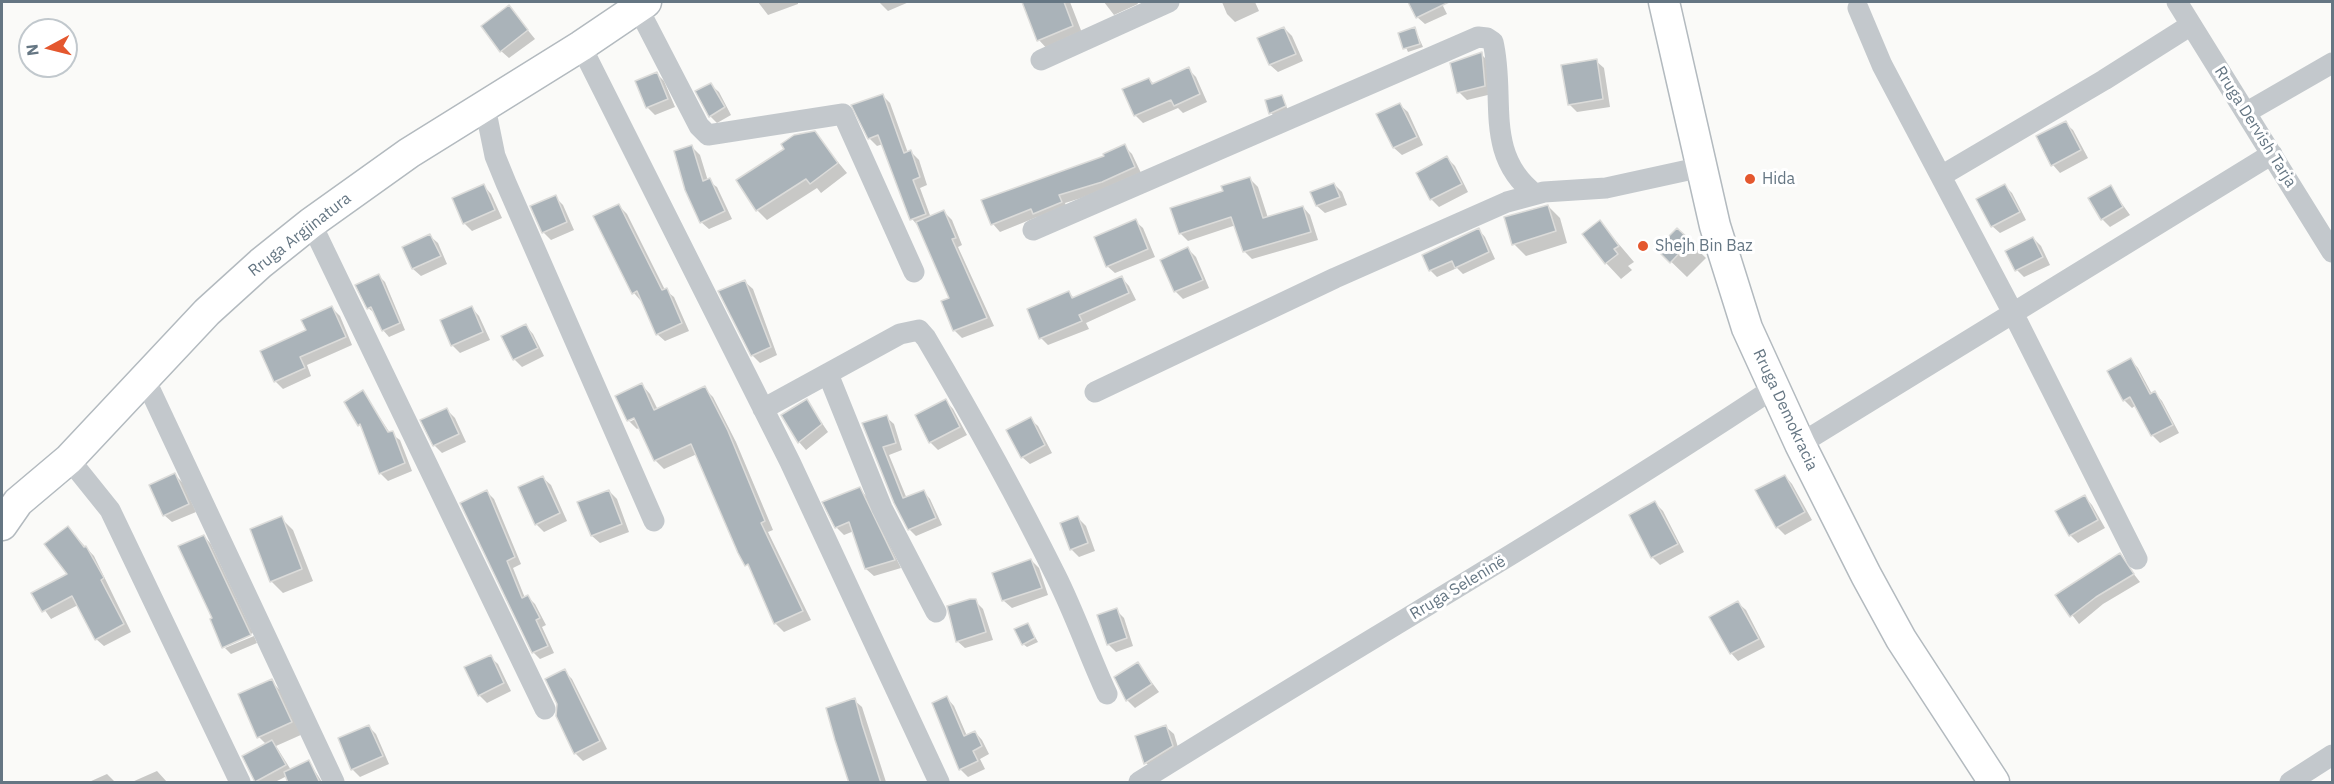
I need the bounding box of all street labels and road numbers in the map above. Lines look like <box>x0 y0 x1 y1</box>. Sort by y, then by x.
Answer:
street label: Rruga Dervish Tarja <box>2210 63 2300 191</box>
street label: Rruga Argjinatura <box>245 189 355 281</box>
street label: Rruga Demokracia <box>1748 346 1822 474</box>
street label: Rruga Seleninë <box>1407 552 1509 624</box>

